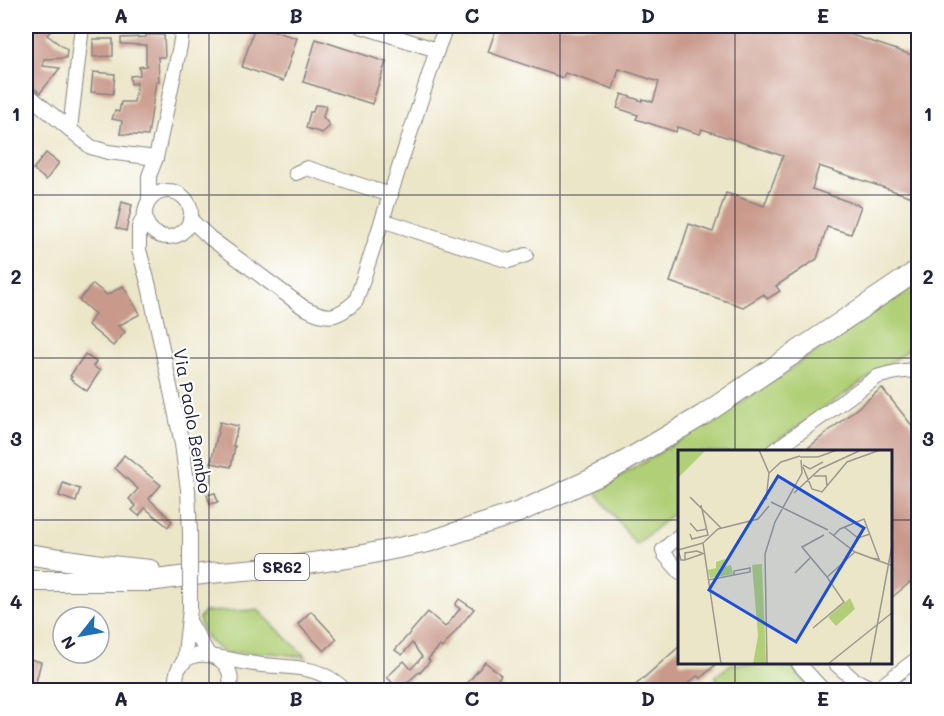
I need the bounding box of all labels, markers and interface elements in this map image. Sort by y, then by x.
text: A [114,2,128,28]
text: B [289,2,303,28]
text: C [465,2,480,28]
text: D [641,2,655,28]
text: E [817,2,829,28]
text: 1 [12,100,20,126]
text: 1 [924,100,932,126]
text: 2 [10,263,22,289]
text: 2 [922,263,934,289]
street label: Via Paolo Bembo [168,347,218,495]
text: 3 [10,425,22,451]
text: 3 [922,425,934,451]
inset map [678,450,893,665]
road number: SR62 [255,554,309,580]
text: 4 [10,588,23,614]
text: 4 [922,588,935,614]
north arrow [51,605,111,665]
text: N [56,632,80,654]
text: A [114,685,128,711]
text: B [289,685,303,711]
text: C [465,685,480,711]
text: D [641,685,655,711]
text: E [817,685,829,711]

